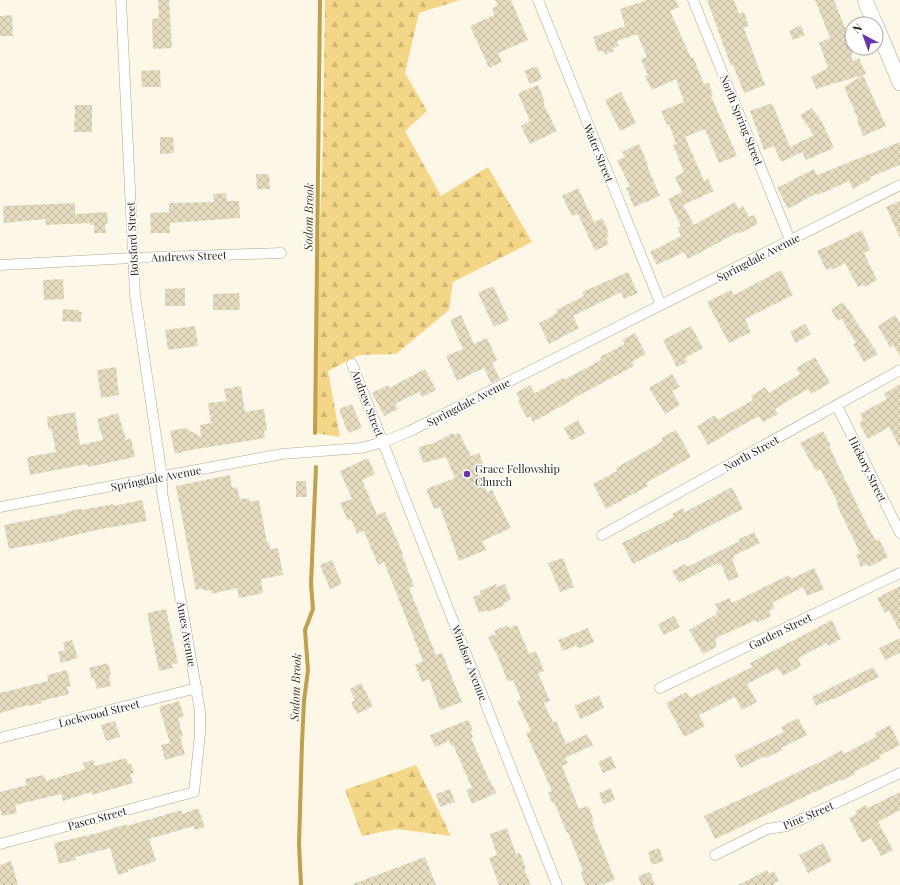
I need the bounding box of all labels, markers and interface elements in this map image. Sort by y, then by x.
north arrow [844,16,884,56]
text: N [849,20,865,36]
street label: North Spring Street [717,72,767,168]
street label: Water Street [580,121,617,184]
water label: Sodom Brook [299,183,317,252]
street label: Botsford Street [123,201,141,277]
street label: Springdale Avenue [714,229,803,285]
street label: Andrews Street [150,247,227,265]
street label: Andrew Street [348,366,388,439]
street label: Springdale Avenue [424,374,513,430]
street label: North Street [721,432,781,474]
street label: Hickory Street [846,434,890,504]
place label: Grace Fellowship Church [475,461,560,489]
street label: Springdale Avenue [110,462,203,494]
marker: Grace Fellowship Church [462,469,472,479]
street label: Ames Avenue [174,599,200,668]
street label: Garden Street [746,609,814,653]
street label: Windsor Avenue [448,622,492,703]
water label: Sodom Brook [286,653,304,722]
street label: Lockwood Street [57,696,141,730]
street label: Pine Street [780,797,836,832]
street label: Pasco Street [66,803,128,833]

